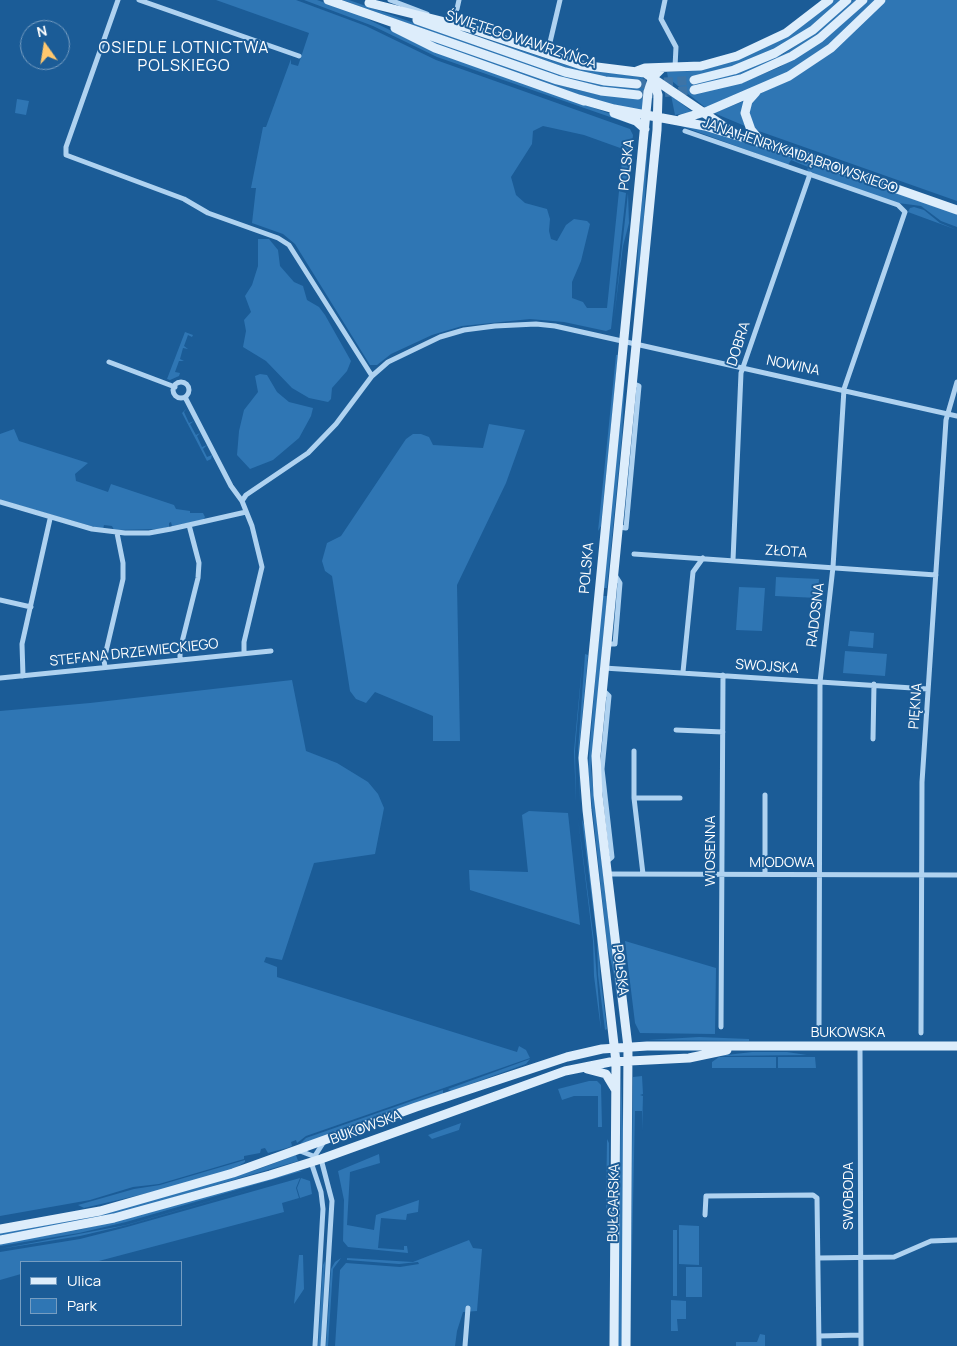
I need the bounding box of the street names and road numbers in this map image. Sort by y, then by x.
street label: ŚWIĘTEGO WAWRZYŃCA [443,8,599,72]
street label: JANA HENRYKA DĄBROWSKIEGO [700,115,900,197]
street label: POLSKA [616,138,638,192]
street label: DOBRA [724,320,754,368]
street label: NOWINA [765,352,821,380]
street label: POLSKA [576,542,598,594]
street label: ZŁOTA [764,542,808,562]
street label: RADOSNA [804,582,828,648]
street label: STEFANA DRZEWIECKIEGO [49,636,219,670]
street label: SWOJSKA [735,656,799,678]
street label: PIĘKNA [906,682,926,730]
street label: WIOSENNA [703,815,719,887]
street label: MIODOWA [749,855,815,871]
street label: POLSKA [609,943,631,997]
street label: BUKOWSKA [811,1025,885,1041]
street label: BUKOWSKA [328,1107,404,1149]
street label: SWOBODA [841,1162,857,1230]
street label: BUŁGARSKA [605,1164,623,1242]

